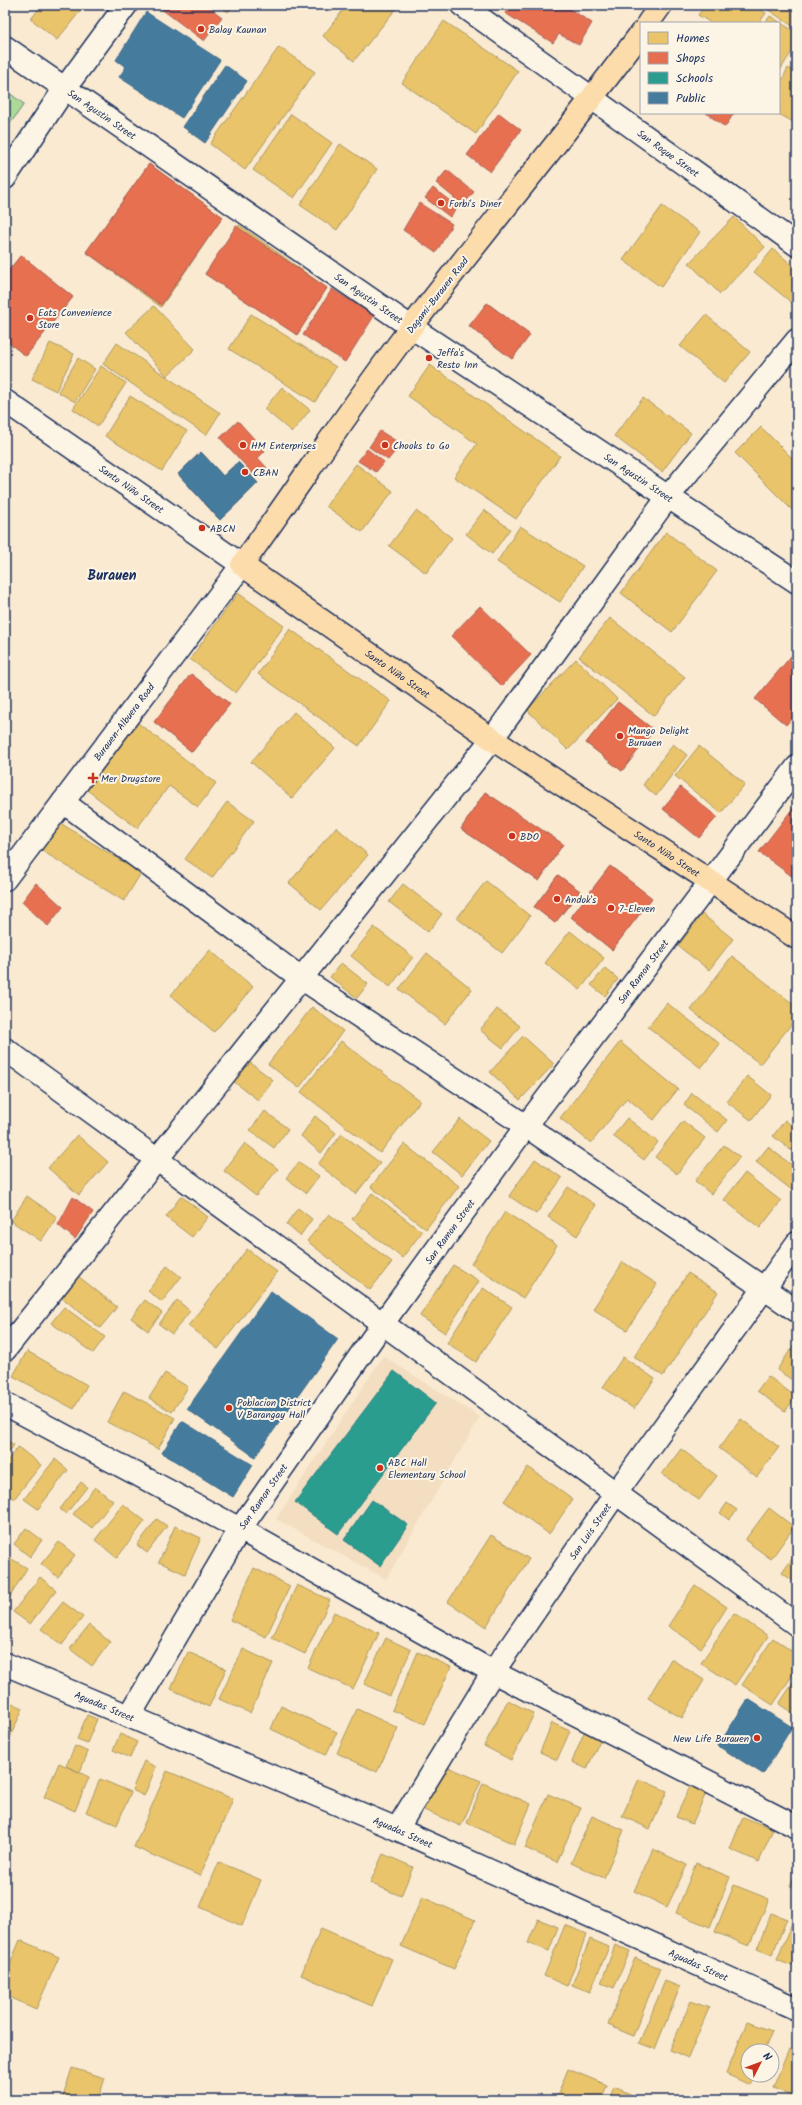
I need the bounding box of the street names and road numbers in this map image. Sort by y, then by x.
street label: San Agustin Street [64,85,139,144]
street label: San Roque Street [633,126,702,182]
street label: Dagami-Burauen Road [403,253,473,337]
street label: San Agustin Street [331,269,406,328]
street label: San Agustin Street [600,449,676,507]
street label: Santo Niño Street [95,461,167,518]
street label: Santo Niño Street [361,646,433,703]
street label: Burauen-Albuera Road [90,679,160,765]
street label: Santo Niño Street [630,827,703,882]
street label: San Ramon Street [614,936,673,1008]
street label: San Ramon Street [421,1196,479,1268]
street label: San Ramon Street [235,1460,292,1533]
street label: San Luis Street [565,1500,616,1563]
street label: Aguadas Street [72,1687,137,1727]
street label: Aguadas Street [370,1813,435,1853]
street label: Aguadas Street [666,1945,731,1986]

